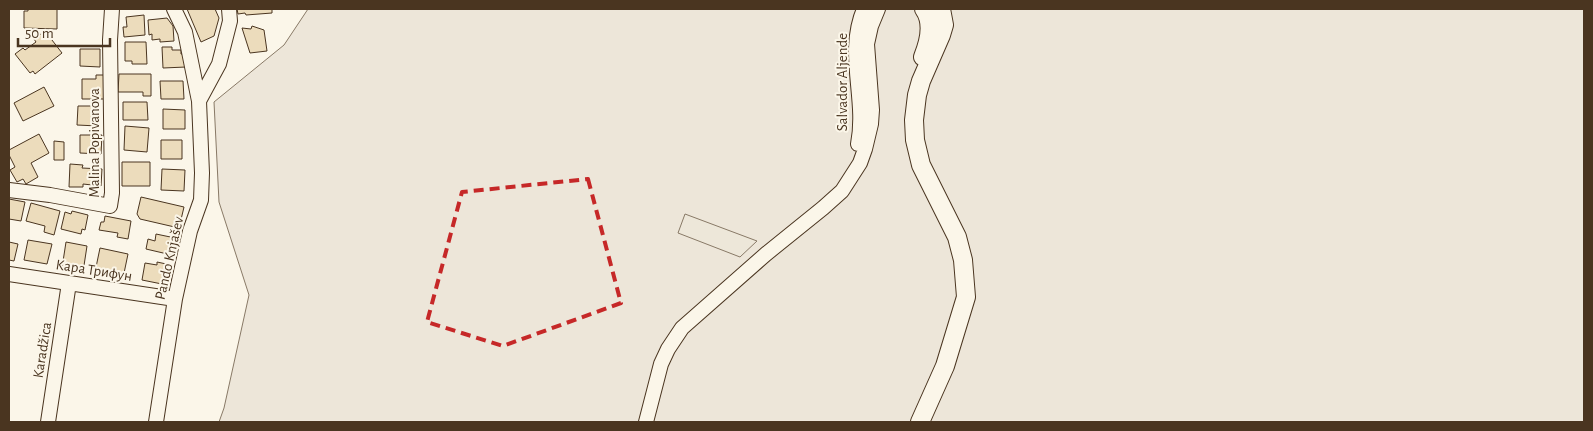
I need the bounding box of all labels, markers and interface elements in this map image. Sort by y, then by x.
scale bar [18,15,110,47]
text: 50 m [25,26,54,41]
street label: Salvador Aljende [835,33,850,131]
street label: Malina Popivanova [87,88,102,198]
street label: Pando Knjašev [153,214,187,301]
street label: Кара Трифун [55,257,133,284]
street label: Karadžica [31,321,54,379]

